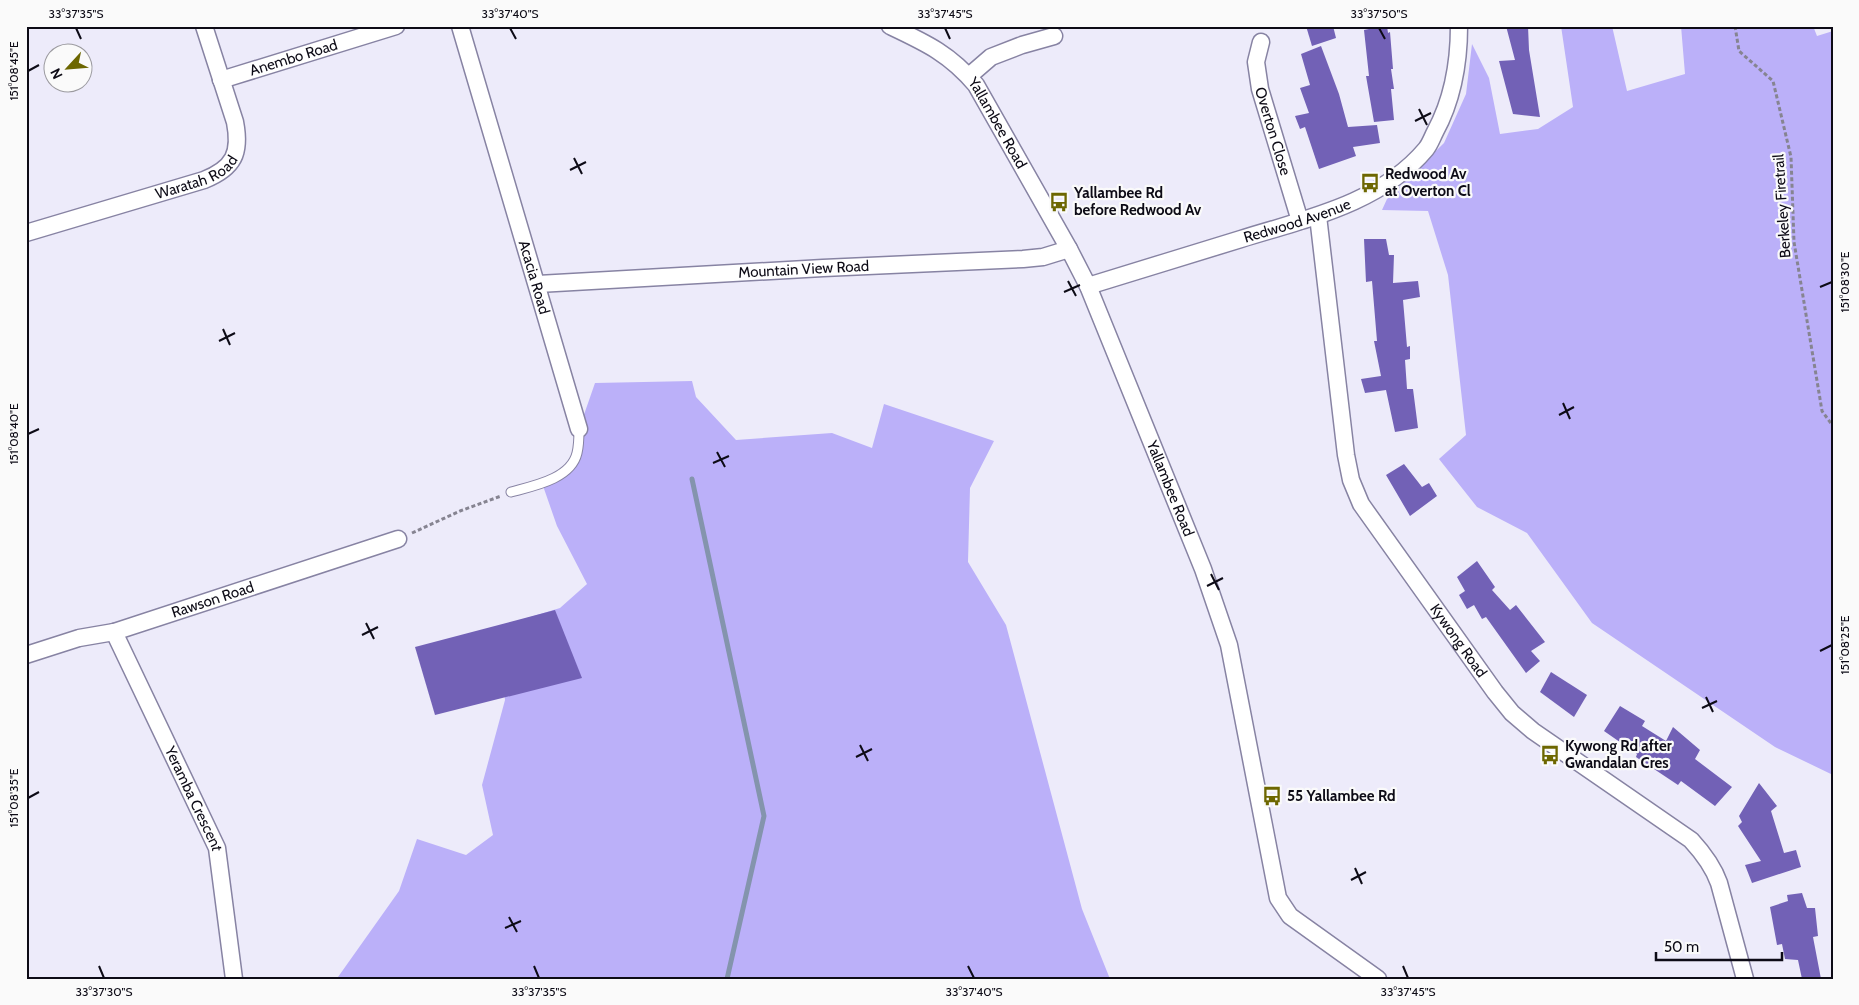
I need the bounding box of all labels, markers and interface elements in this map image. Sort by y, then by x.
text: 33°37'35"S [49,6,103,21]
text: 33°37'40"S [481,6,539,21]
text: 33°37'45"S [917,6,973,21]
text: 33°37'50"S [1351,6,1407,21]
street label: Anembo Road [247,36,340,80]
text: 151°08'45"E [6,41,21,101]
north arrow [42,42,92,92]
text: N [46,65,67,82]
street label: Yallambee Road [964,73,1030,172]
street label: Overton Close [1251,85,1295,178]
street label: Waratah Road [153,152,242,203]
street label: Berkeley Firetrail [1769,153,1795,259]
place label: Redwood Av at Overton Cl [1385,165,1471,200]
bus stop icon: Redwood Av at Overton Cl [1359,172,1381,194]
place label: Yallambee Rd before Redwood Av [1073,184,1202,219]
bus stop icon: Yallambee Rd before Redwood Av [1048,191,1070,213]
street label: Redwood Avenue [1241,195,1354,247]
street label: Acacia Road [515,238,554,316]
text: 151°08'30"E [1837,251,1852,312]
street label: Mountain View Road [738,257,869,282]
text: 151°08'40"E [6,403,21,465]
street label: Yallambee Road [1142,437,1198,539]
street label: Rawson Road [169,578,256,622]
street label: Kywong Road [1426,600,1491,681]
text: 151°08'25"E [1837,615,1852,674]
place label: Kywong Rd after Gwandalan Cres [1565,737,1672,772]
street label: Yeramba Crescent [161,743,226,852]
bus stop icon: Kywong Rd after Gwandalan Cres [1539,744,1561,766]
text: 151°08'35"E [6,768,21,828]
bus stop icon: 55 Yallambee Rd [1261,785,1283,807]
place label: 55 Yallambee Rd [1287,787,1396,805]
scale bar [1656,930,1783,962]
text: 50 m [1664,938,1699,956]
text: 33°37'30"S [76,984,132,999]
text: 33°37'35"S [512,984,566,999]
text: 33°37'40"S [945,984,1003,999]
text: 33°37'45"S [1380,984,1436,999]

